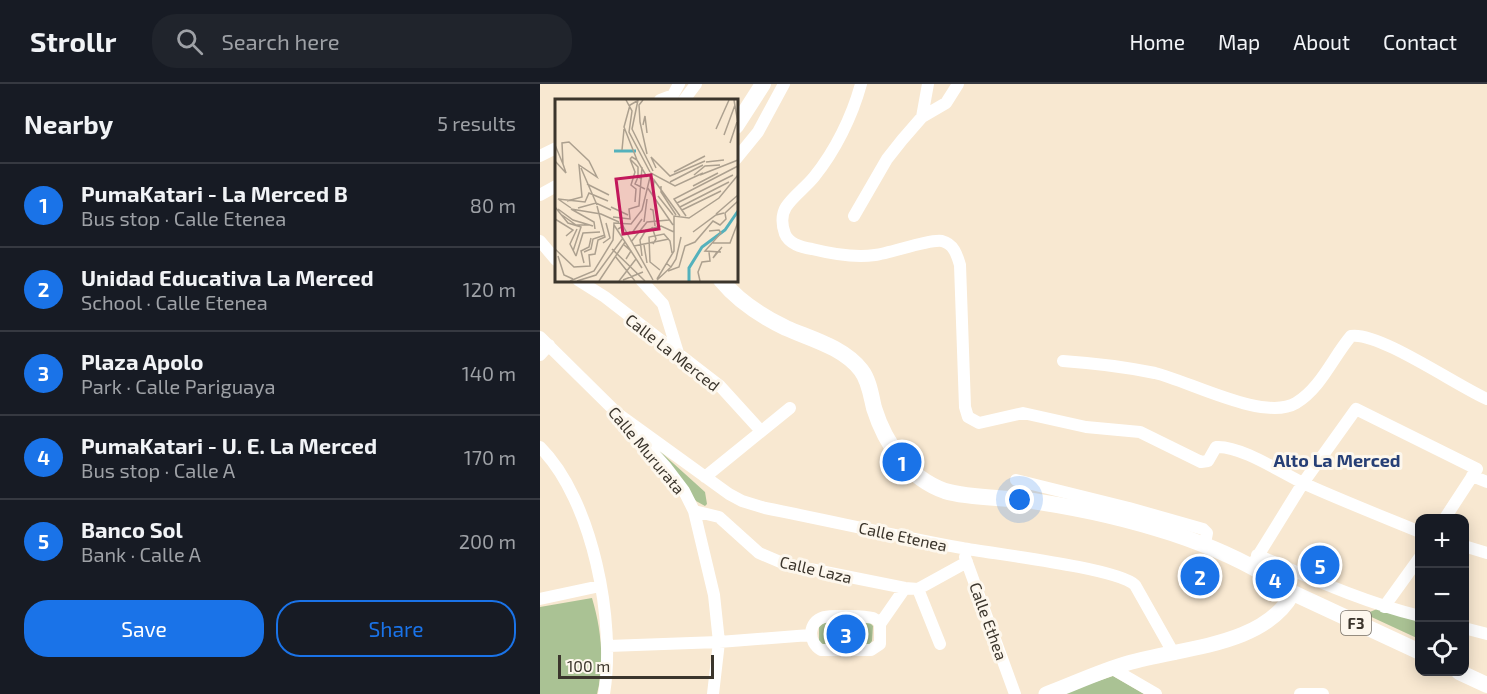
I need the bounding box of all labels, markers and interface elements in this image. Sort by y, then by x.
search box [152,14,572,68]
text: Strollr [30,24,116,58]
icon: search [173,25,206,58]
text: Search here [221,28,340,54]
text: Home [1129,29,1185,54]
text: Map [1218,29,1260,54]
text: About [1293,29,1350,54]
text: Contact [1383,29,1457,54]
inset map [555,99,738,282]
text: Nearby [24,108,113,139]
text: 5 results [437,111,516,135]
text: PumaKatari - La Merced B [81,180,348,206]
text: 1 [39,193,48,217]
text: 80 m [470,193,516,217]
text: Bus stop · Calle Etenea [81,206,286,230]
text: Unidad Educativa La Merced [81,264,374,290]
text: 2 [38,277,49,301]
text: 120 m [463,277,516,301]
text: School · Calle Etenea [81,290,268,314]
street label: Calle La Merced [622,309,724,395]
text: Plaza Apolo [81,348,203,374]
text: 3 [38,361,49,385]
text: 140 m [462,361,516,385]
text: Park · Calle Pariguaya [81,374,275,398]
street label: Calle Mururata [605,402,689,498]
text: PumaKatari - U. E. La Merced [81,432,377,458]
pin: 1 [882,440,922,484]
text: 4 [37,445,50,469]
text: 170 m [464,445,516,469]
district label: Alto La Merced [1273,449,1401,471]
text: Bus stop · Calle A [81,458,235,482]
your location [1005,485,1034,514]
map controls [1415,514,1469,676]
button: + [1415,514,1469,568]
text: Banco Sol [81,516,183,542]
street label: Calle Etenea [857,517,949,555]
text: 5 [38,529,49,553]
text: 200 m [459,529,516,553]
text: Bank · Calle A [81,542,201,566]
pin: 5 [1300,542,1340,588]
street label: Calle Laza [778,551,854,587]
pin: 2 [1180,554,1220,598]
pin: 4 [1256,556,1294,602]
button: − [1415,568,1469,622]
street label: Calle Ethea [966,580,1012,662]
button: Save [24,600,264,657]
button: Share [276,600,516,657]
road number: F3 [1341,611,1371,635]
pin: 3 [826,612,866,656]
button: locate [1415,622,1469,676]
scale bar [558,652,714,680]
text: 100 m [567,656,610,675]

